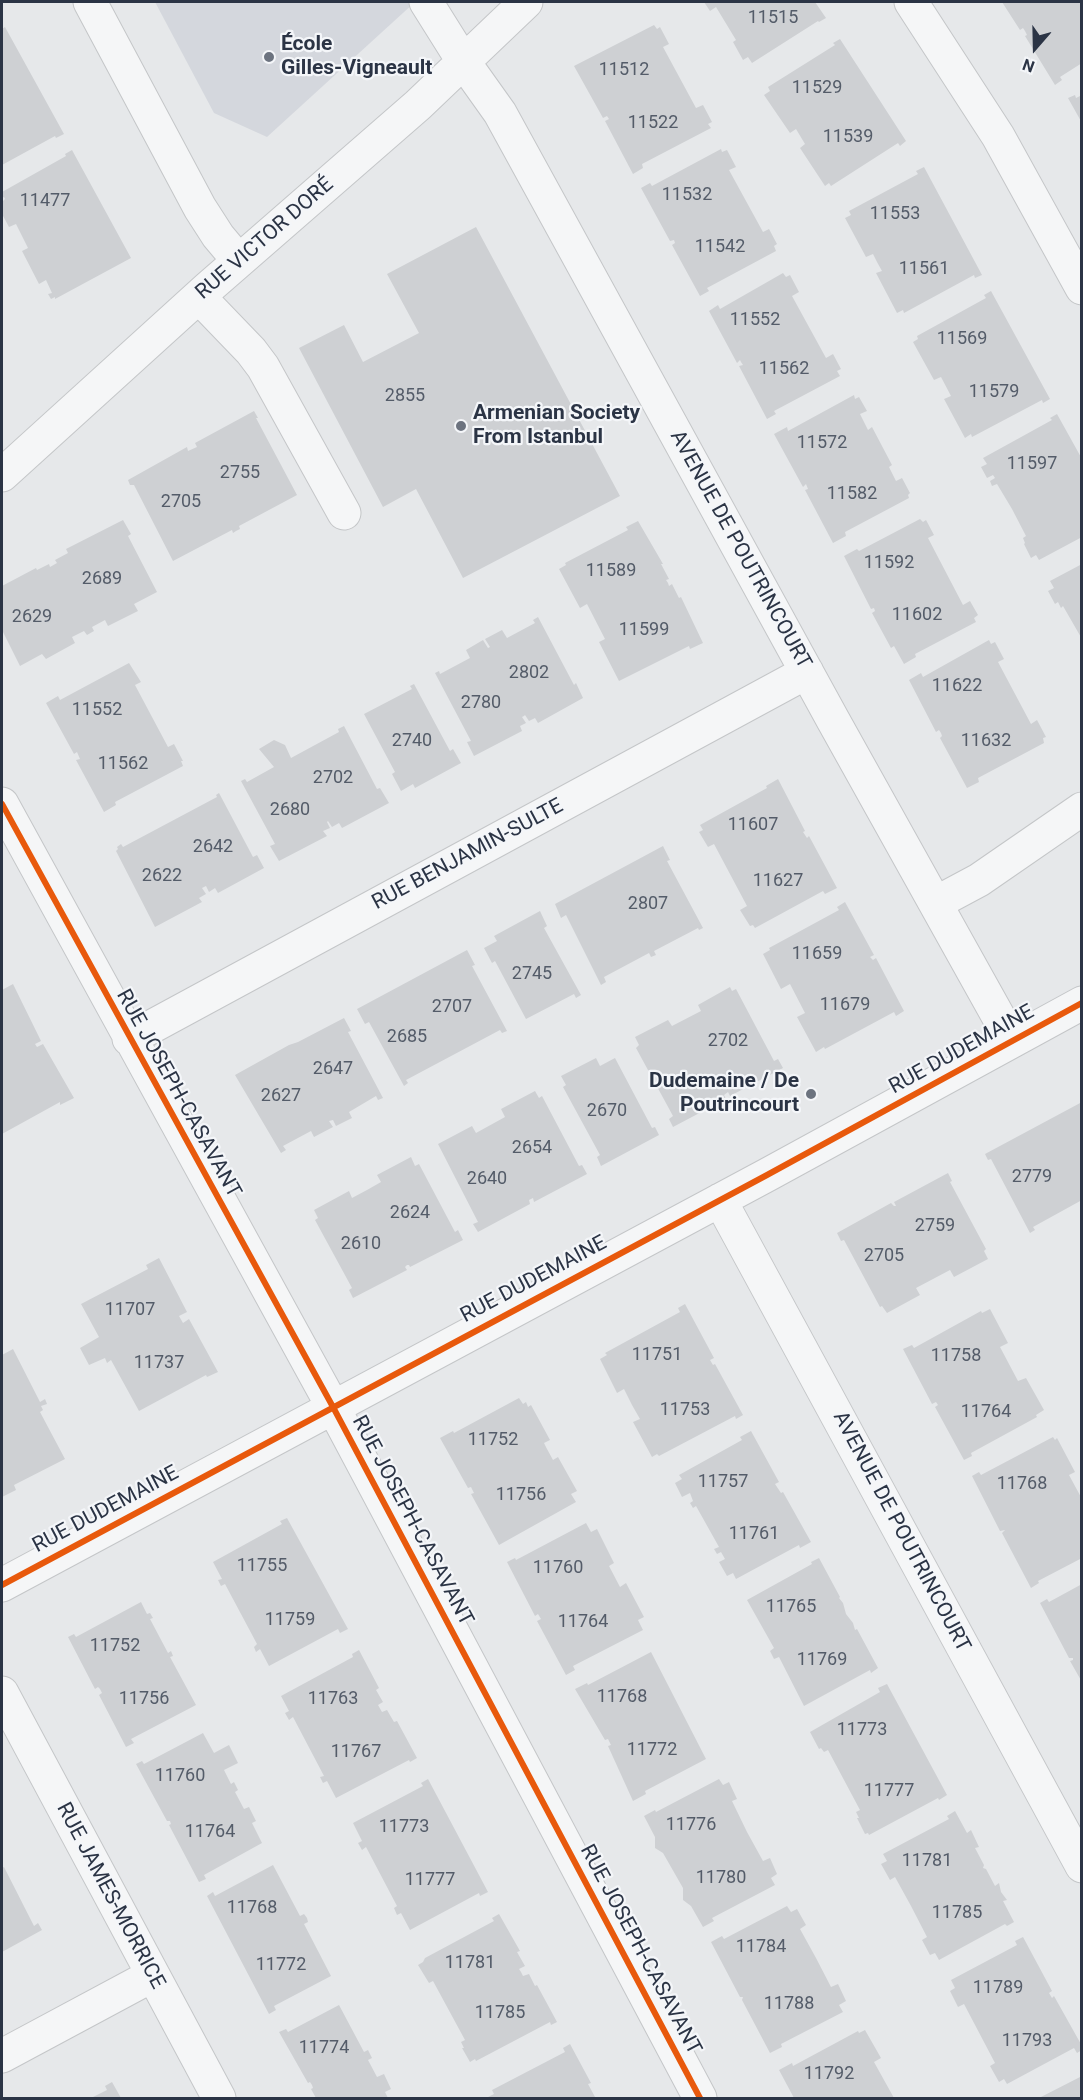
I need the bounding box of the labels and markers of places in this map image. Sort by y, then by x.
place label: École Gilles-Vigneault [281,32,432,82]
marker: École Gilles-Vigneault [262,50,276,64]
place label: Armenian Society From Istanbul [473,401,640,451]
marker: Armenian Society From Istanbul [454,419,468,433]
place label: Dudemaine / De Poutrincourt [649,1069,799,1119]
marker: Dudemaine / De Poutrincourt [804,1087,818,1101]

